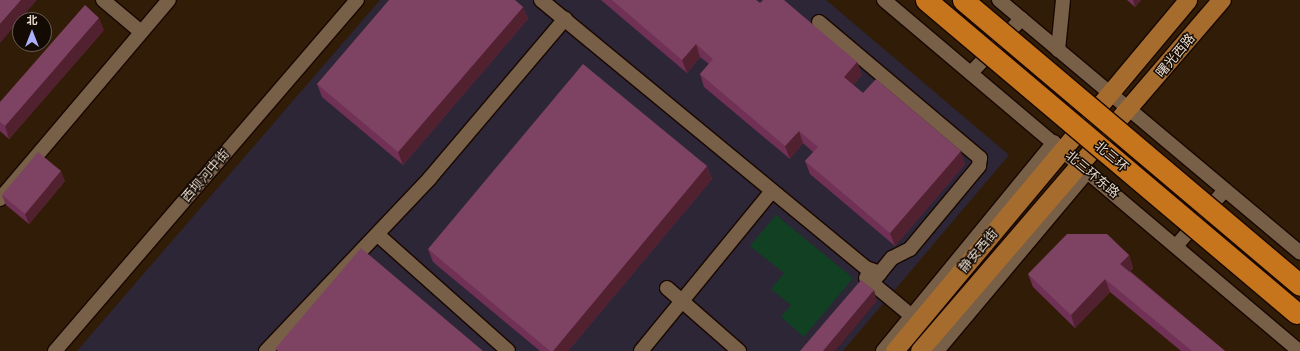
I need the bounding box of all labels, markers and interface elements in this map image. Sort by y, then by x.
north arrow [12,12,52,52]
text: 北 [27,14,38,27]
street label: 曙光西路 [1153,31,1199,81]
street label: 北三环 [1091,138,1131,176]
street label: 西坝河中街 [179,146,233,206]
street label: 北三环东路 [1062,148,1122,202]
street label: 静安西街 [956,226,1002,276]

